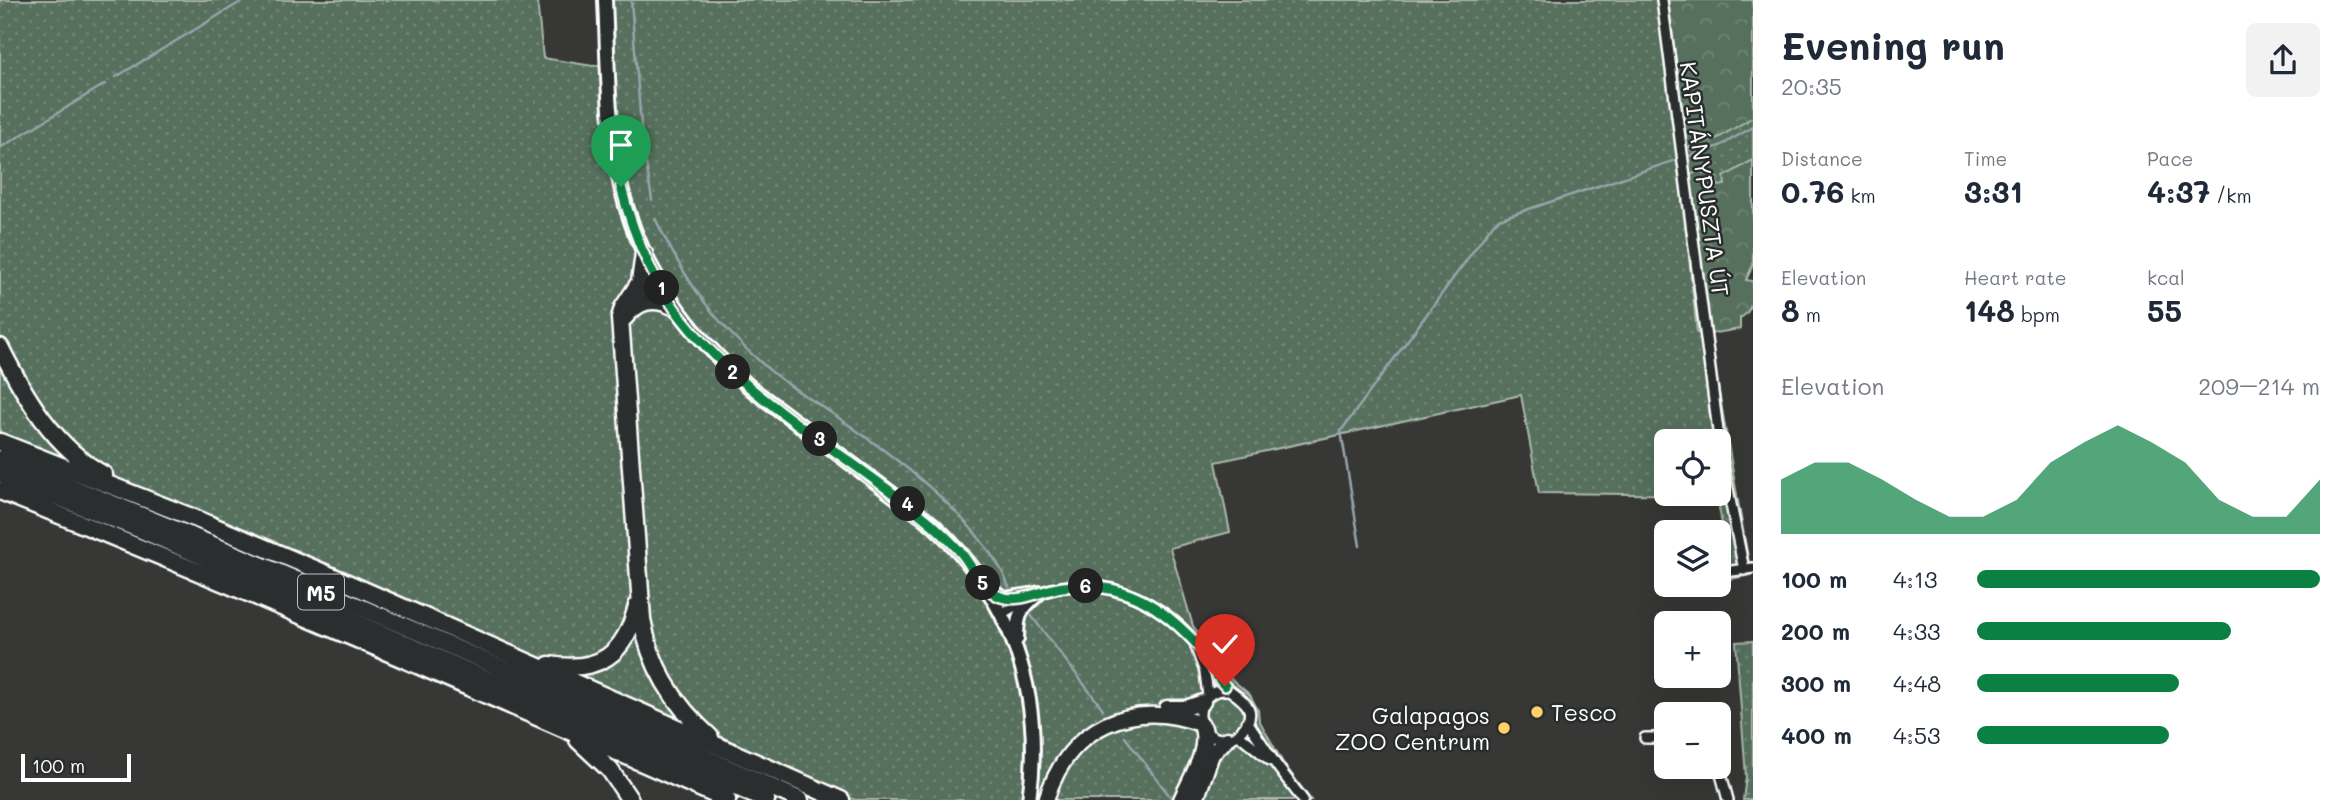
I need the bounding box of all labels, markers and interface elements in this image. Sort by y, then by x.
text: Evening run [1781,20,2005,70]
button: share [2246,23,2320,97]
street label: KAPITÁNYPUSZTA ÚT [1674,60,1736,298]
text: 20:35 [1781,71,1842,101]
pin [591,115,651,187]
icon: arrive [602,126,640,164]
text: Distance [1781,146,1863,171]
text: Time [1964,146,2007,171]
text: Pace [2147,146,2193,171]
text: 0.76 [1781,171,1844,211]
text: 3:31 [1964,171,2023,211]
text: 4:37 [2147,171,2210,211]
text: km [1844,183,1876,208]
text: /km [2210,183,2252,208]
text: Elevation [1781,265,1866,290]
text: Heart rate [1964,265,2067,290]
text: kcal [2147,265,2185,290]
pin: 1 [644,270,680,306]
text: 1 [657,275,666,300]
text: 8 [1781,290,1800,330]
text: 148 [1964,290,2015,330]
text: 55 [2147,290,2182,330]
text: m [1800,302,1821,327]
text: bpm [2015,302,2060,327]
pin: 2 [716,354,750,390]
text: 2 [727,359,738,384]
text: Elevation [1781,371,1884,401]
text: 209–214 m [2198,371,2320,401]
pin: 3 [802,422,838,457]
text: 3 [814,426,825,451]
map controls [1654,429,1731,779]
button: locate [1654,429,1731,506]
pin: 4 [890,486,926,522]
text: 4 [901,491,914,516]
button: layers [1654,520,1731,597]
text: 100 m [1781,564,1847,594]
text: 4:13 [1893,564,1937,594]
pin: 5 [965,566,1000,600]
pin: 6 [1068,568,1104,604]
text: 5 [977,570,988,595]
text: 6 [1080,573,1091,598]
road number: M5 [298,574,344,610]
button: + [1654,611,1731,688]
pin [1195,614,1255,686]
text: 200 m [1781,616,1850,646]
text: 4:33 [1893,616,1941,646]
icon: check [1206,625,1244,663]
text: 300 m [1781,668,1851,698]
text: 4:48 [1893,668,1941,698]
place label: Tesco [1551,697,1616,727]
place label: Galapagos ZOO Centrum [1335,700,1490,756]
button: − [1654,702,1731,779]
marker: Tesco [1529,704,1545,720]
marker: Galapagos ZOO Centrum [1496,720,1512,736]
text: 400 m [1781,720,1852,750]
text: 4:53 [1893,720,1941,750]
scale bar [21,751,131,783]
text: 100 m [32,753,85,778]

